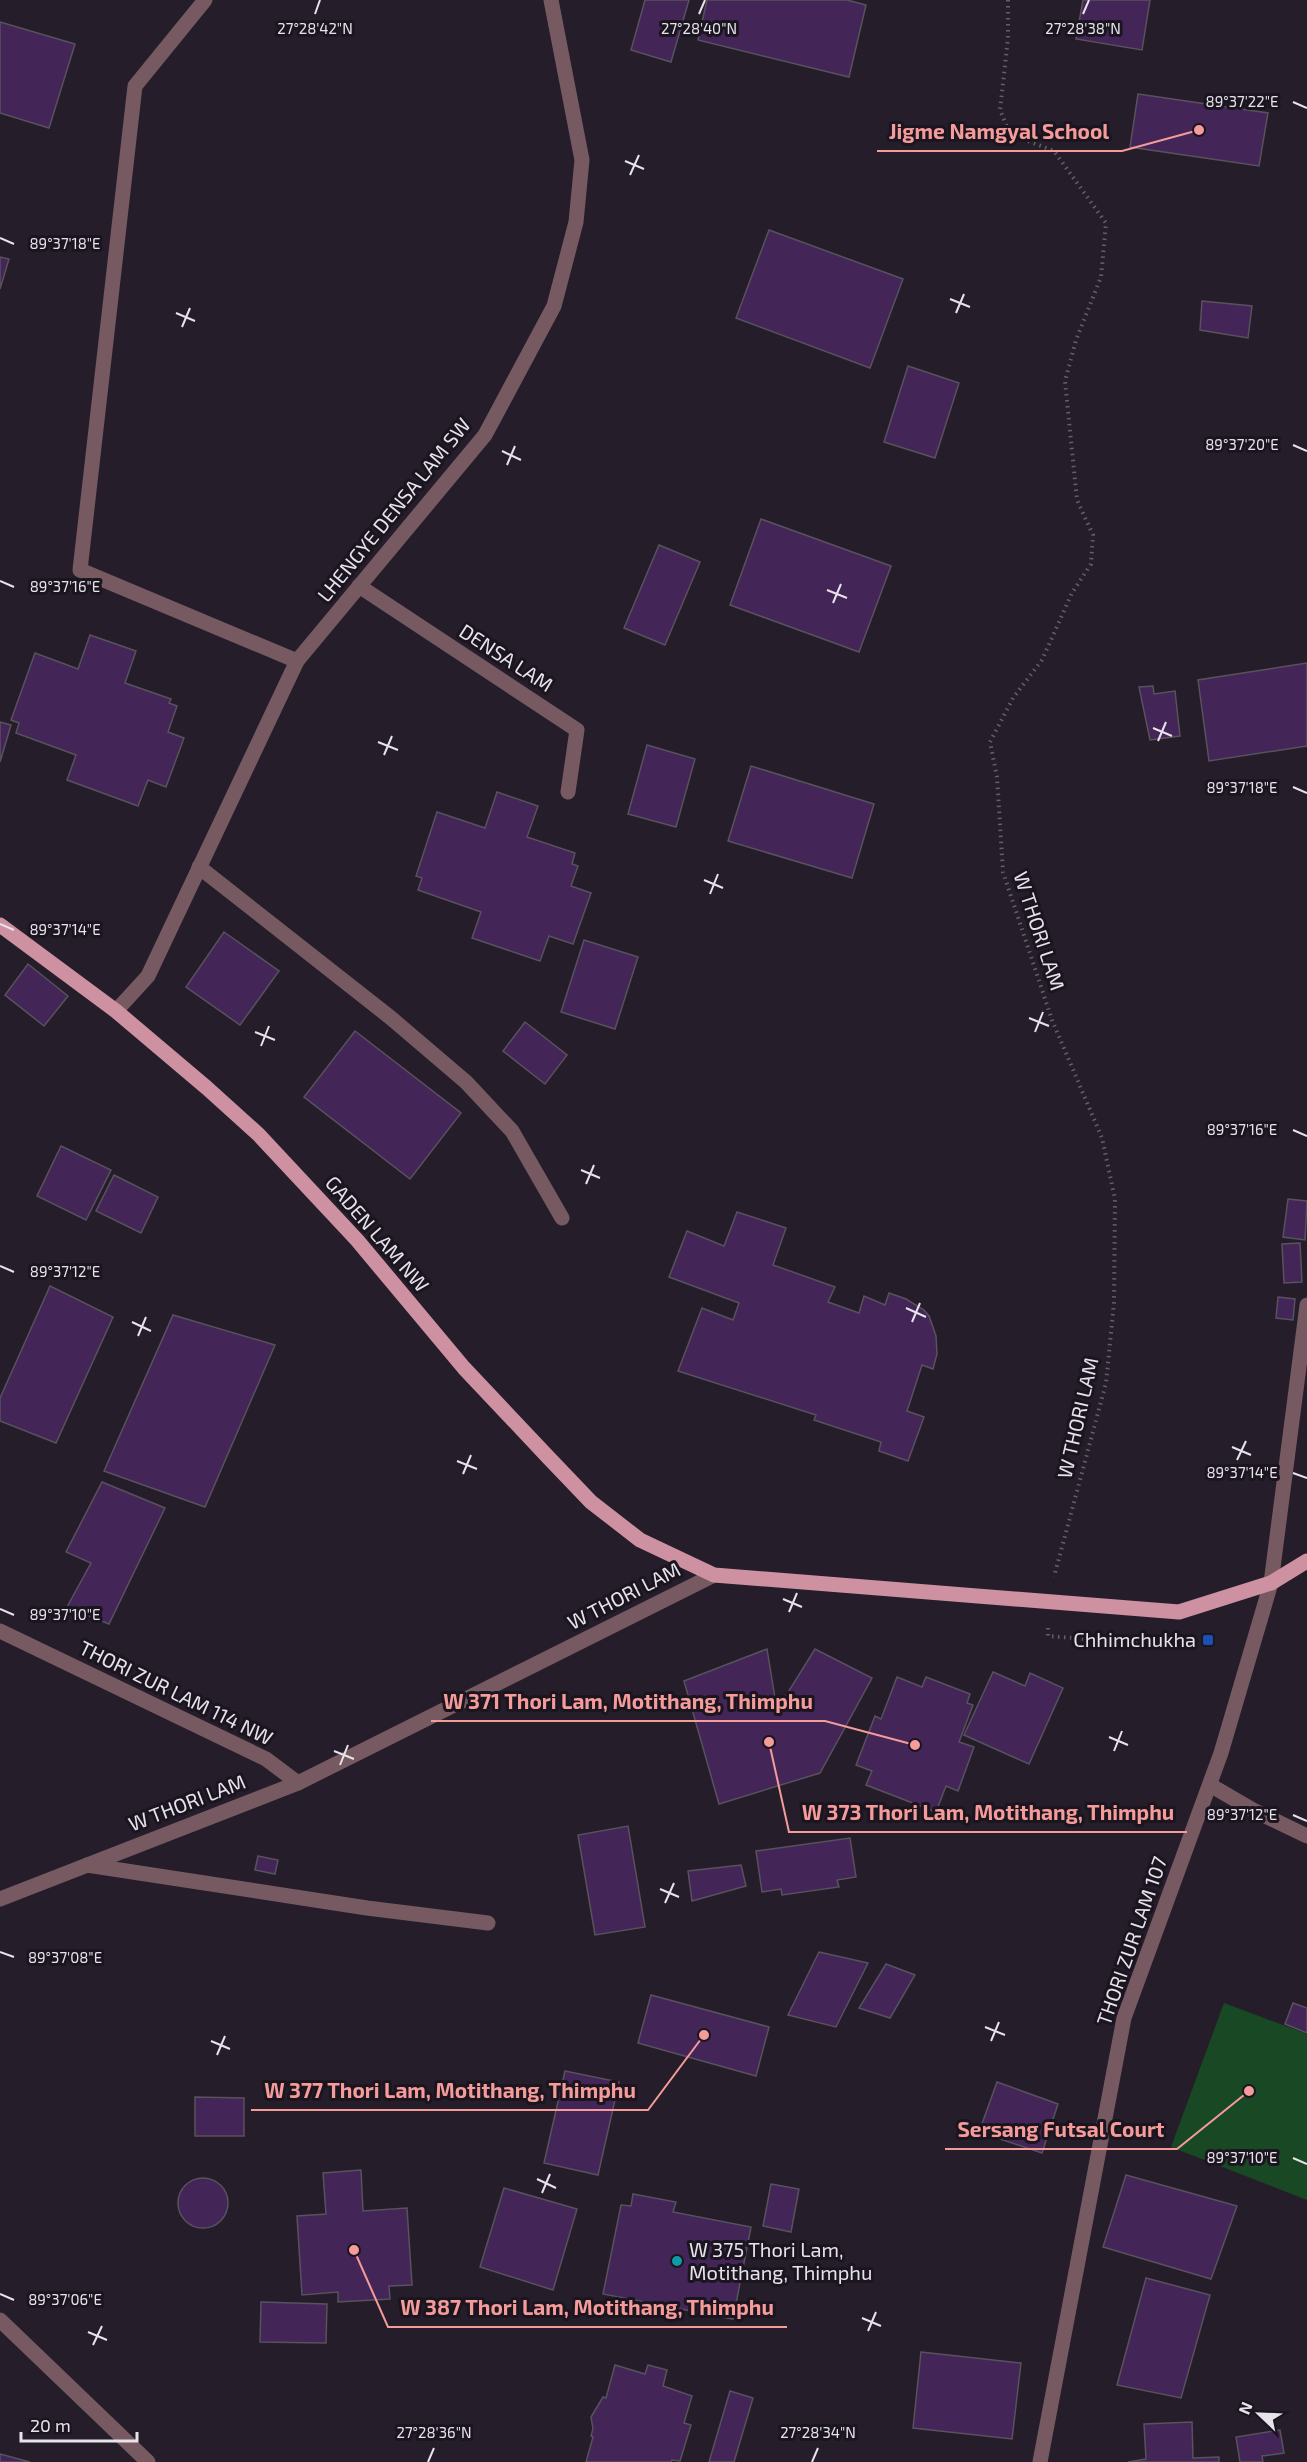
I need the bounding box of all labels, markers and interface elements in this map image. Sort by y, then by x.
text: 27°28'42"N [277,19,353,37]
text: 27°28'40"N [661,19,737,37]
text: 27°28'38"N [1045,19,1121,37]
text: 89°37'22"E [1206,92,1278,110]
callout: Jigme Namgyal School [877,112,1122,151]
text: Jigme Namgyal School [889,118,1109,144]
text: 89°37'18"E [29,234,101,252]
street label: LHENGYE DENSA LAM SW [312,413,475,606]
text: 89°37'20"E [1205,435,1279,453]
text: 89°37'16"E [30,577,100,595]
street label: DENSA LAM [455,618,558,696]
text: 89°37'18"E [1206,778,1278,796]
street label: W THORI LAM [1009,868,1070,993]
text: 89°37'14"E [29,920,101,938]
text: 89°37'16"E [1207,1120,1277,1138]
street label: GADEN LAM NW [321,1170,435,1296]
text: 89°37'12"E [30,1262,100,1280]
street label: W THORI LAM [1051,1355,1103,1481]
text: 89°37'14"E [1206,1463,1278,1481]
street label: W THORI LAM [563,1556,684,1634]
text: 89°37'10"E [30,1605,101,1623]
place label: Chhimchukha [1073,1627,1196,1651]
marker: Chhimchukha [1201,1633,1215,1647]
street label: THORI ZUR LAM 114 NW [76,1635,277,1749]
callout: W 371 Thori Lam, Motithang, Thimphu [431,1682,825,1721]
text: W 371 Thori Lam, Motithang, Thimphu [443,1688,813,1713]
street label: W THORI LAM [125,1769,249,1835]
callout: W 373 Thori Lam, Motithang, Thimphu [789,1793,1187,1832]
text: W 373 Thori Lam, Motithang, Thimphu [802,1799,1174,1824]
text: 89°37'12"E [1207,1805,1277,1823]
street label: THORI ZUR LAM 107 [1091,1853,1171,2028]
text: 89°37'08"E [28,1948,102,1966]
callout: W 377 Thori Lam, Motithang, Thimphu [251,2071,648,2110]
text: W 377 Thori Lam, Motithang, Thimphu [264,2077,636,2102]
callout: Sersang Futsal Court [945,2110,1177,2149]
text: Sersang Futsal Court [958,2116,1165,2141]
text: 89°37'10"E [1207,2148,1278,2166]
place label: W 375 Thori Lam, Motithang, Thimphu [689,2237,872,2284]
marker: W 375 Thori Lam, Motithang, Thimphu [670,2254,684,2268]
callout: W 387 Thori Lam, Motithang, Thimphu [388,2288,787,2327]
text: 89°37'06"E [28,2290,102,2308]
text: W 387 Thori Lam, Motithang, Thimphu [400,2294,774,2319]
north arrow [1229,2384,1289,2444]
text: N [1234,2399,1256,2417]
scale bar [21,2405,136,2443]
text: 20 m [30,2414,71,2436]
text: 27°28'36"N [396,2423,472,2441]
text: 27°28'34"N [780,2423,856,2441]

